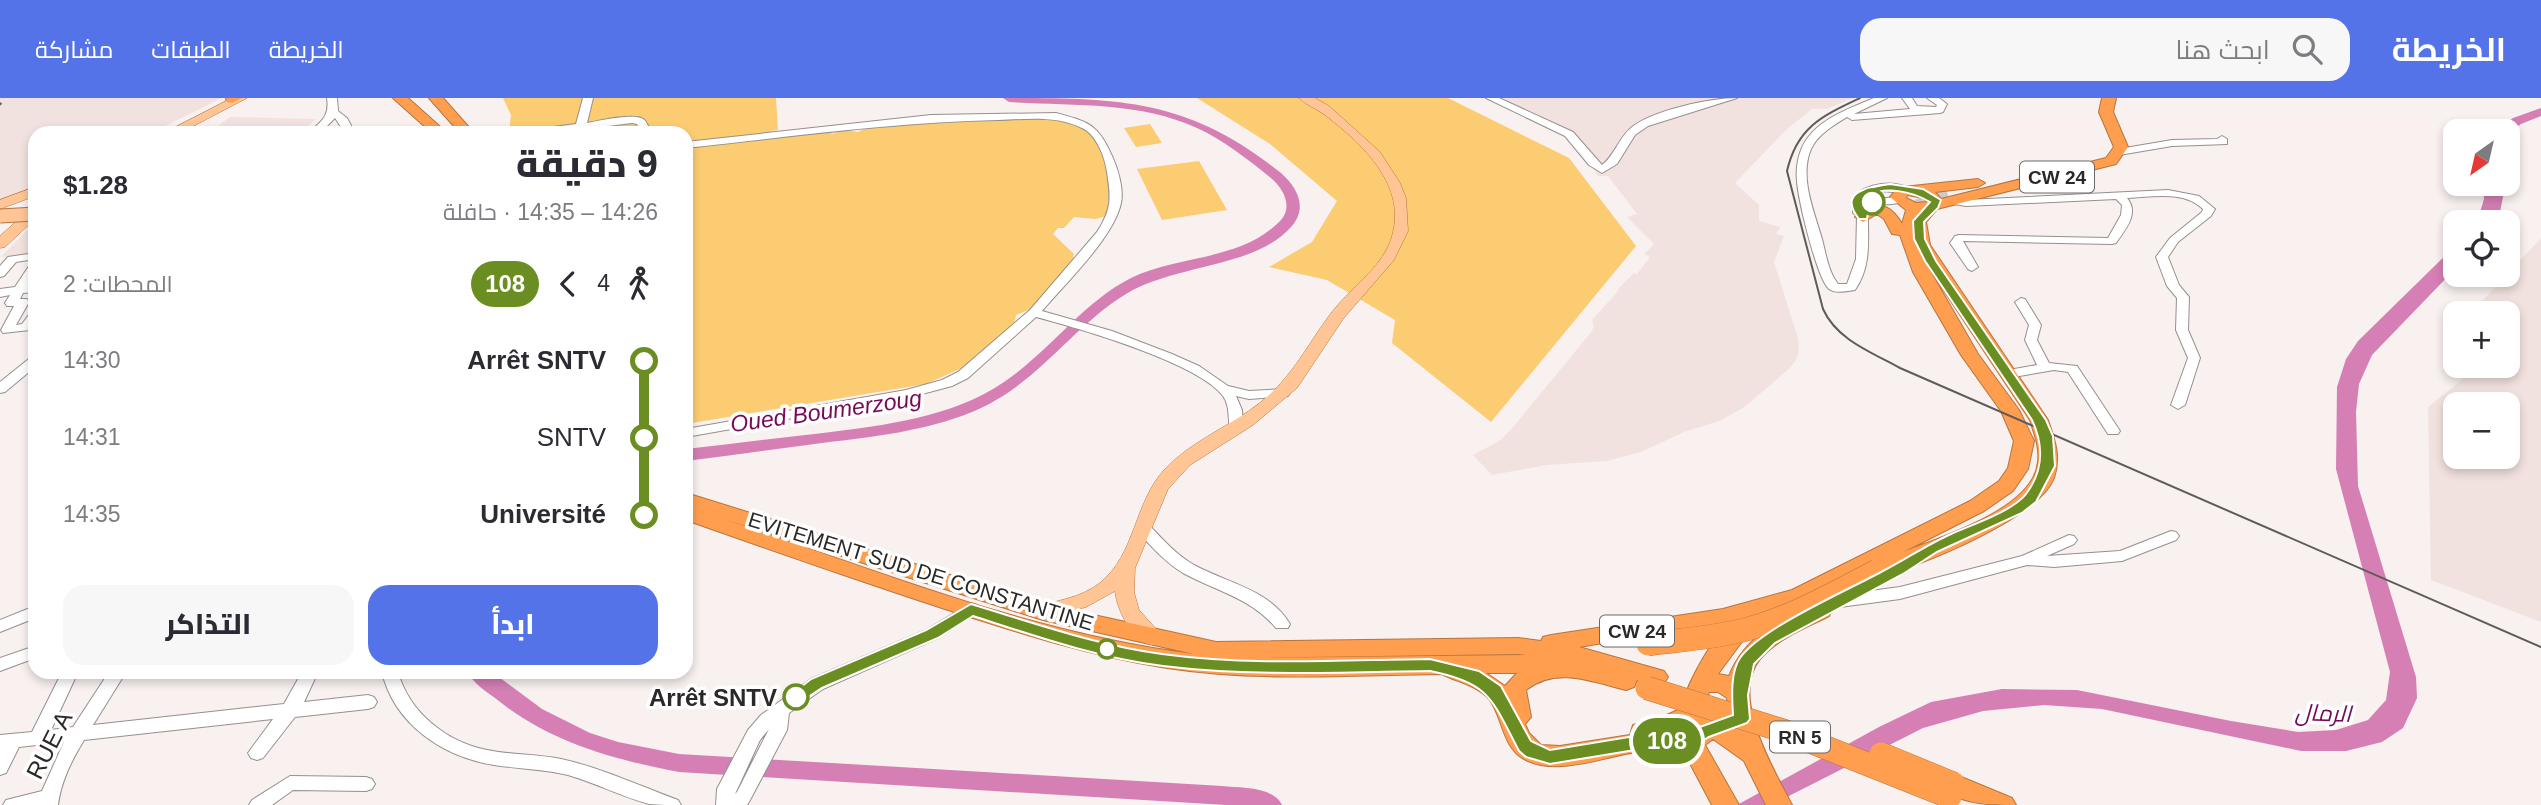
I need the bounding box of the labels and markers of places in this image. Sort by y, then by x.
unlabelled marker [1859,189,1885,215]
unlabelled marker [1097,639,1117,659]
place label: Arrêt SNTV [649,684,777,711]
marker: Arrêt SNTV [783,684,809,710]

